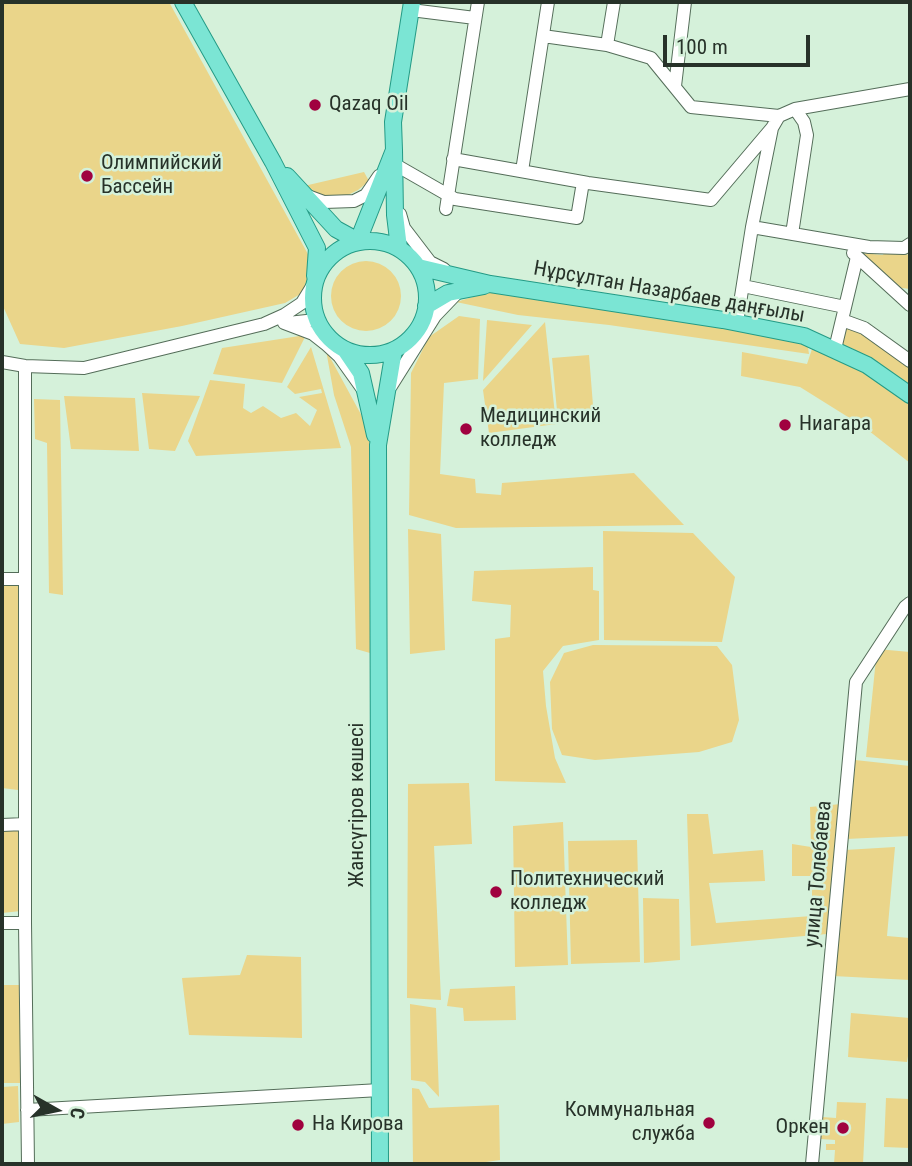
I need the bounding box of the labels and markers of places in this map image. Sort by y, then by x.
place label: Qazaq Oil [329,92,409,118]
marker: Qazaq Oil [307,97,323,113]
place label: Олимпийский Бассейн [101,151,222,201]
marker: Олимпийский Бассейн [79,168,95,184]
place label: Медицинский колледж [480,404,601,454]
place label: Ниагара [799,412,871,438]
marker: Ниагара [777,417,793,433]
marker: Медицинский колледж [458,421,474,437]
place label: Политехнический колледж [510,867,664,917]
marker: Политехнический колледж [488,884,504,900]
place label: Коммунальная служба [565,1098,695,1148]
place label: На Кирова [312,1112,404,1138]
marker: Коммунальная служба [701,1115,717,1131]
place label: Оркен [776,1115,829,1141]
marker: На Кирова [290,1117,306,1133]
marker: Оркен [835,1120,851,1136]

